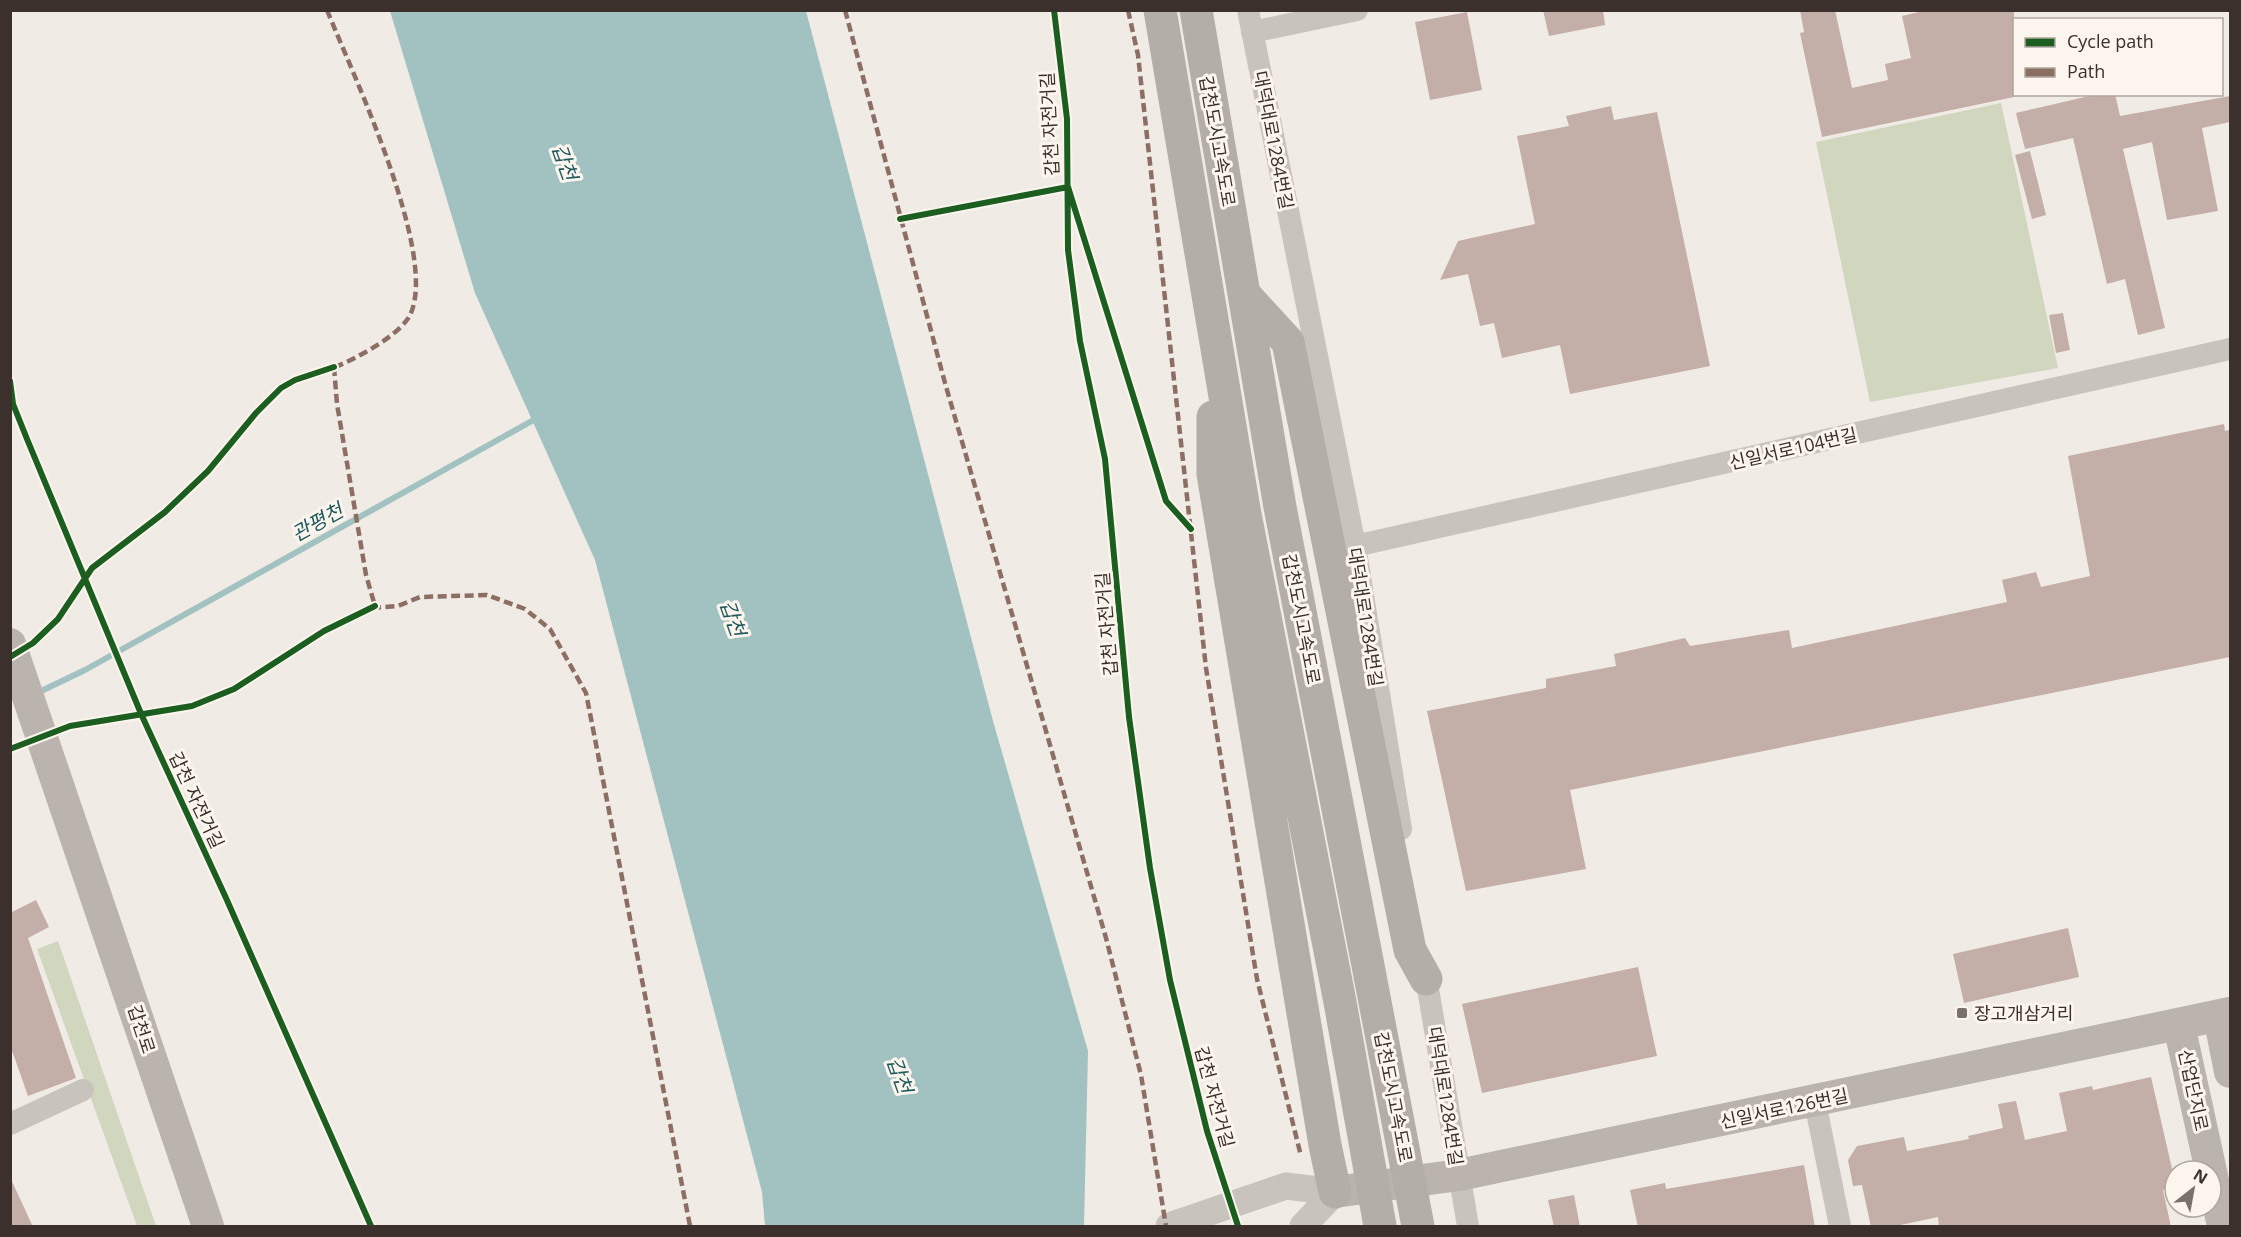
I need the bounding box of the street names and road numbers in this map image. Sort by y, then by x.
street label: 대덕대로1284번길 [1249,69,1299,211]
street label: 갑천 자전거길 [1034,71,1064,177]
street label: 갑천도시고속도로 [1195,74,1241,208]
street label: 신일서로104번길 [1727,422,1859,474]
street label: 대덕대로1284번길 [1343,546,1389,688]
street label: 갑천도시고속도로 [1278,552,1326,686]
street label: 갑천 자전거길 [1090,571,1122,677]
street label: 갑천 자전거길 [164,748,230,852]
street label: 갑천로 [123,1002,161,1056]
street label: 대덕대로1284번길 [1423,1025,1469,1167]
street label: 갑천도시고속도로 [1370,1030,1418,1164]
street label: 갑천 자전거길 [1190,1044,1240,1150]
street label: 산업단지로 [2174,1047,2214,1133]
street label: 신일서로126번길 [1718,1083,1850,1133]

